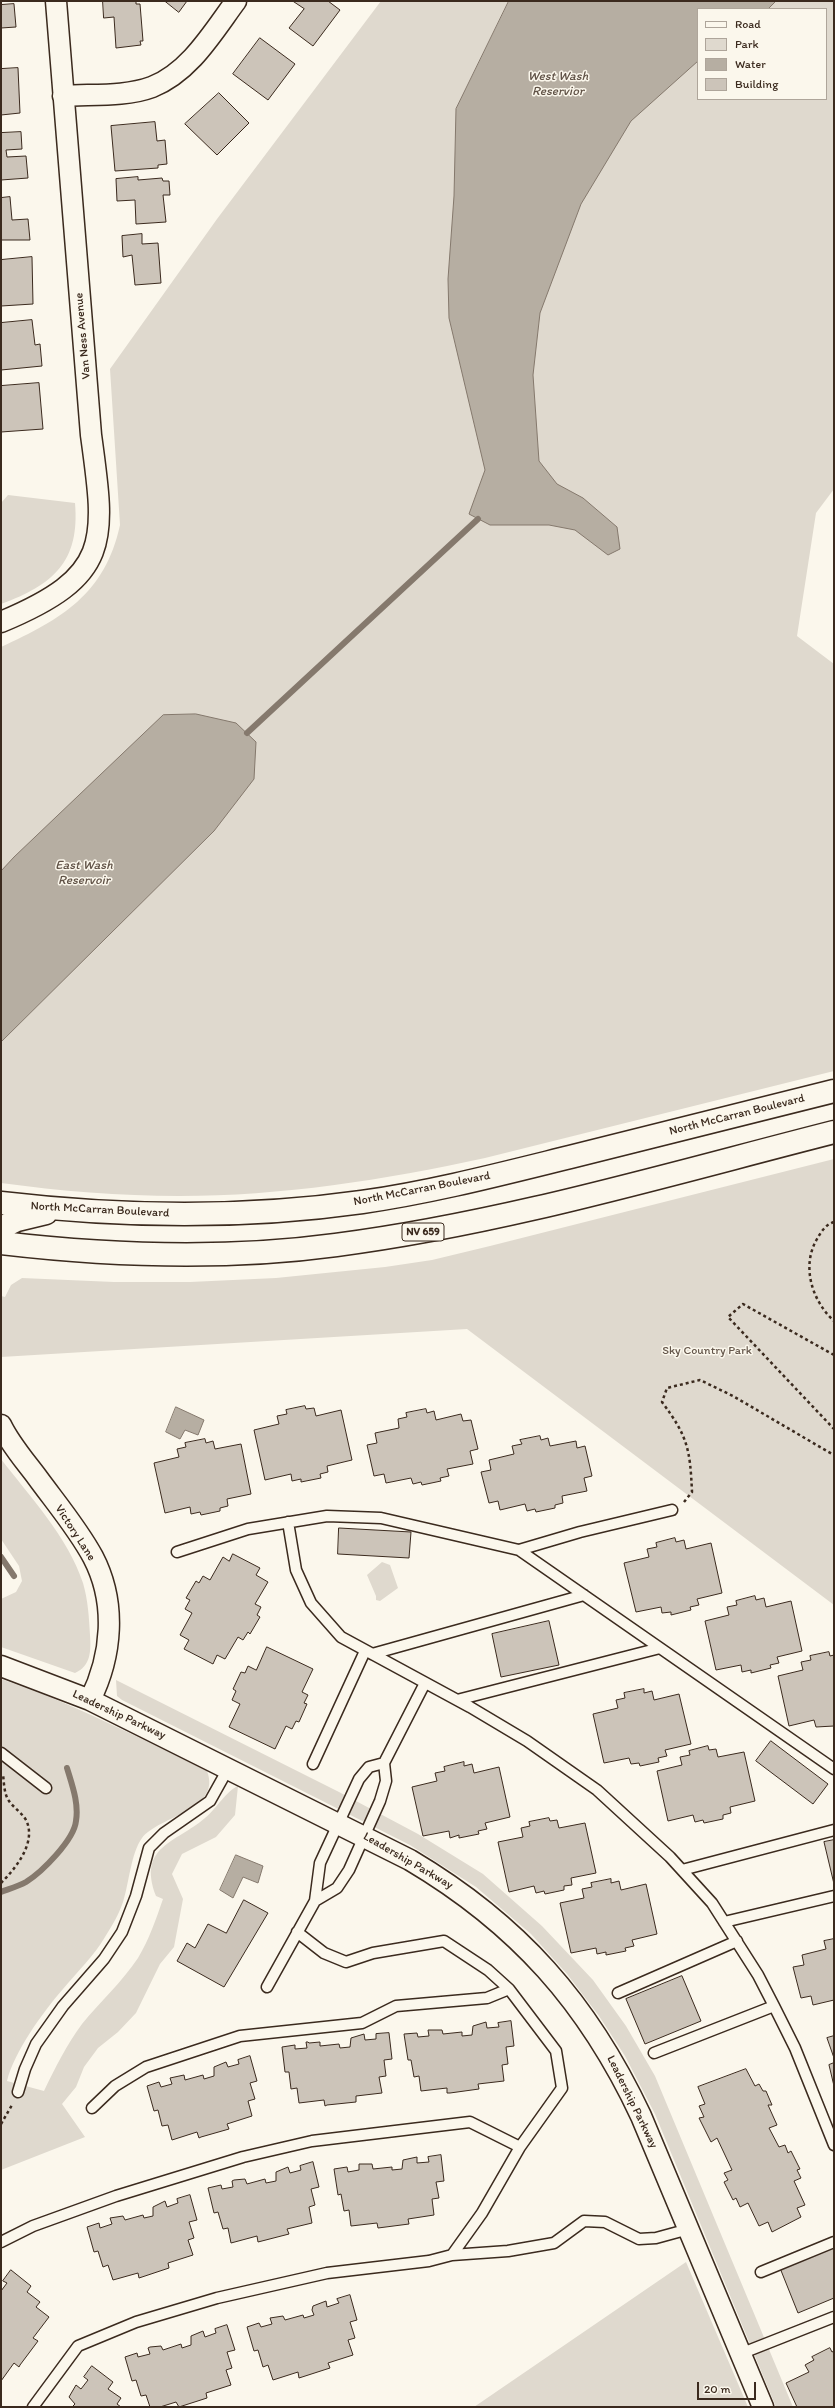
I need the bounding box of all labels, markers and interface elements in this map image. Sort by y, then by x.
legend [697,8,827,100]
text: Road [735,17,761,31]
text: Park [735,37,759,51]
text: Water [735,57,766,71]
water label: West Wash Reservior [528,69,588,100]
text: Building [735,77,778,91]
street label: Van Ness Avenue [72,292,94,380]
water label: East Wash Reservoir [55,858,113,889]
street label: North McCarran Boulevard [668,1091,806,1139]
street label: North McCarran Boulevard [352,1169,492,1209]
street label: North McCarran Boulevard [30,1199,170,1221]
road number: NV 659 [402,1223,444,1241]
park label: Sky Country Park [662,1344,752,1358]
street label: Victory Lane [51,1502,99,1564]
street label: Leadership Parkway [70,1687,168,1743]
street label: Leadership Parkway [360,1829,456,1893]
street label: Leadership Parkway [603,2053,661,2151]
scale bar [699,2374,758,2400]
text: 20 m [704,2382,731,2396]

